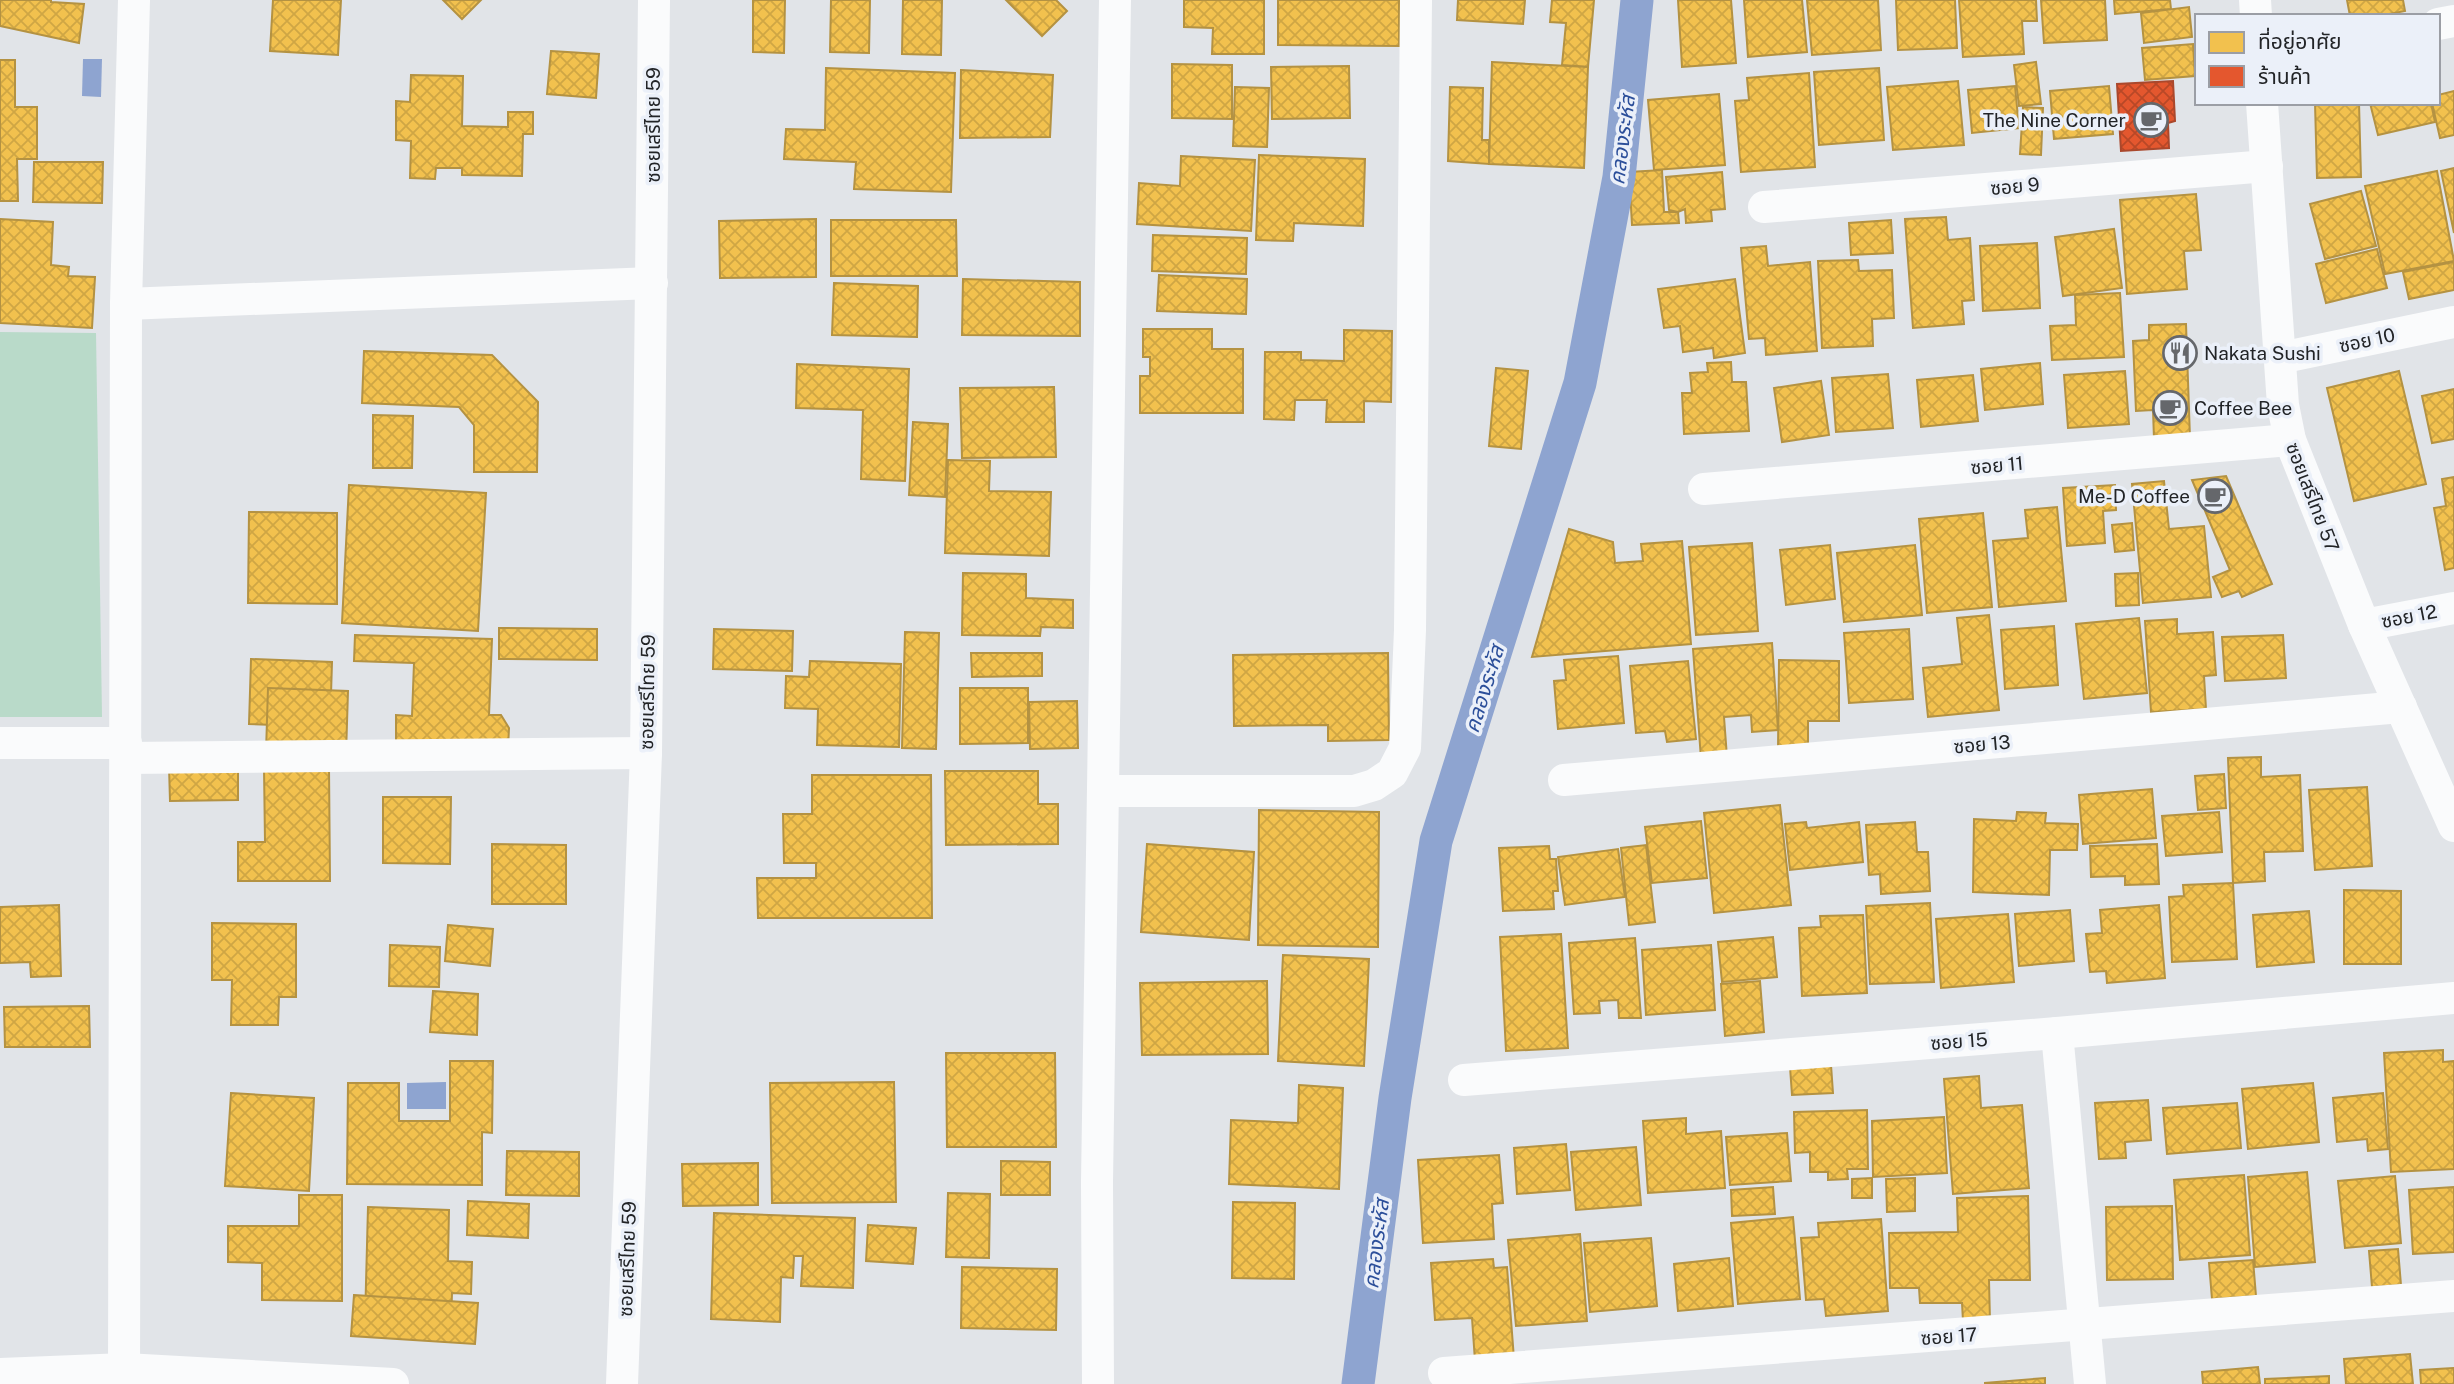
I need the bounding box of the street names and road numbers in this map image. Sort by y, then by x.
street label: ซอยเสรีไทย 59 [642,67,664,183]
street label: ซอย 9 [1990,173,2040,199]
street label: ซอย 10 [2337,323,2397,357]
street label: ซอยเสรีไทย 57 [2282,439,2344,555]
street label: ซอย 11 [1970,452,2024,478]
street label: ซอย 12 [2379,600,2439,632]
street label: ซอยเสรีไทย 59 [635,634,659,750]
street label: ซอย 13 [1953,731,2011,757]
street label: ซอย 15 [1930,1028,1988,1054]
street label: ซอยเสรีไทย 59 [614,1201,640,1317]
street label: ซอย 17 [1920,1323,1978,1349]

